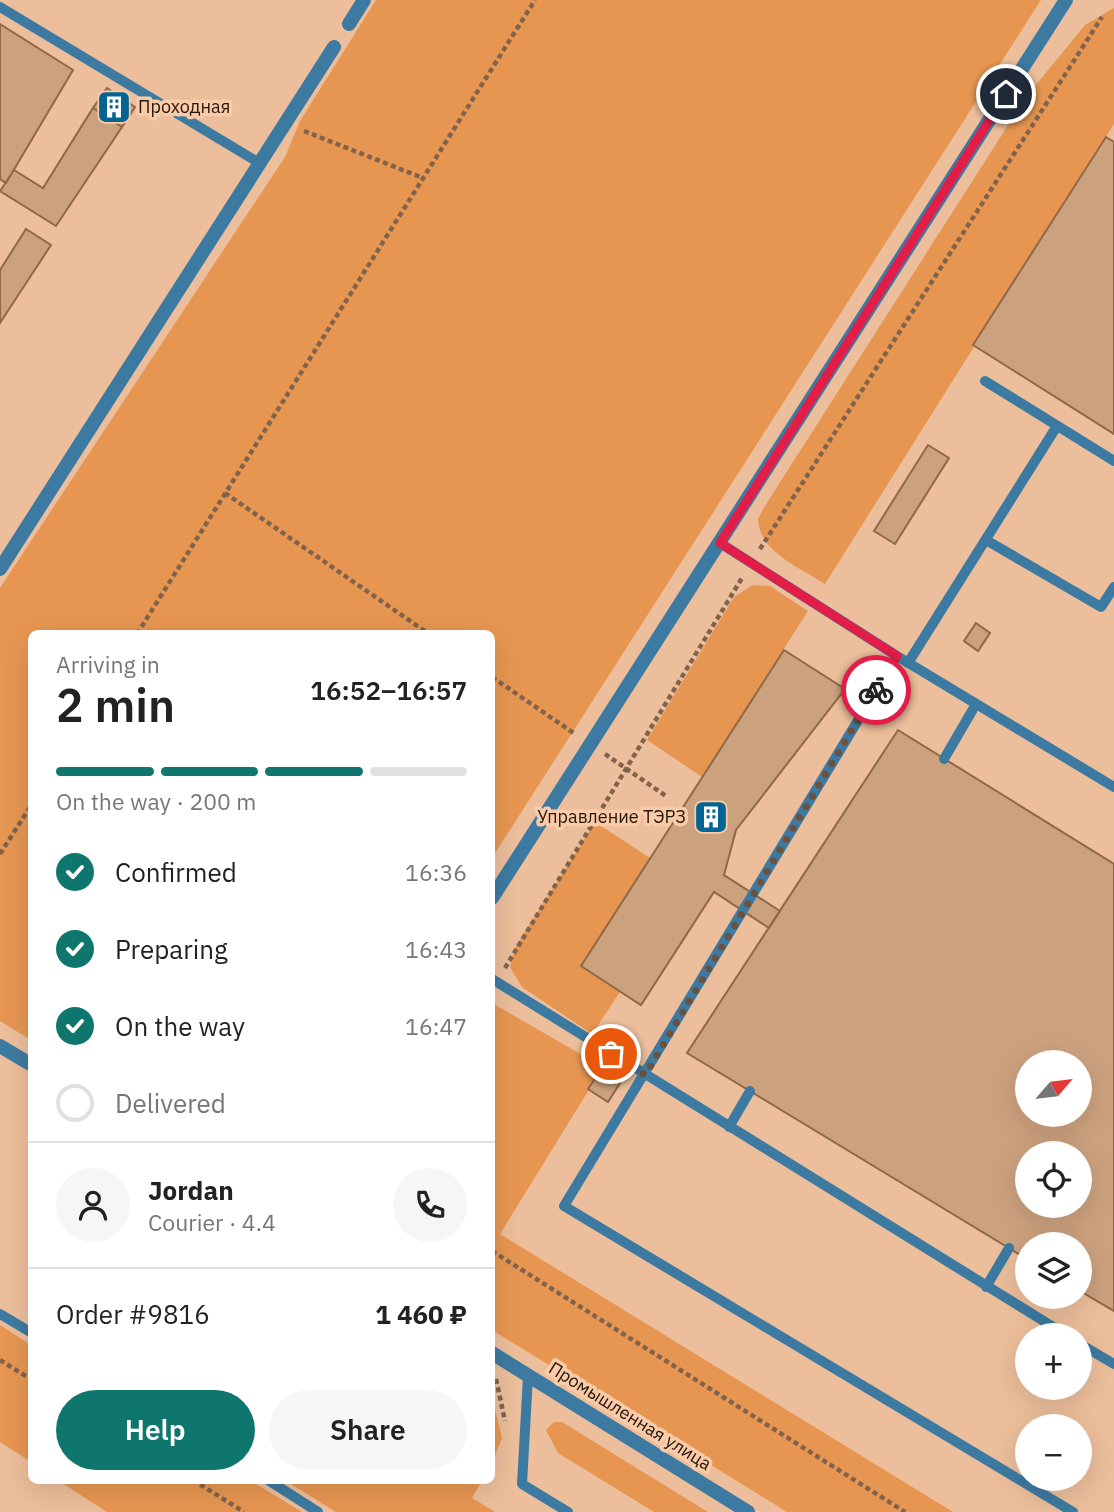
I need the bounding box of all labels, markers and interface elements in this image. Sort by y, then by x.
pin [976,64,1036,124]
icon: home [987,75,1025,113]
building icon: Проходная [95,88,133,126]
place label: Проходная [138,95,230,118]
text: Arriving in [56,649,160,679]
courier [841,655,911,725]
icon: bike [857,671,895,709]
text: 16:52–16:57 [310,673,467,707]
text: 2 min [56,675,175,735]
text: On the way · 200 m [56,786,256,816]
building icon: Управление ТЭРЗ [692,798,730,836]
place label: Управление ТЭРЗ [537,805,686,828]
icon: check [56,853,94,891]
text: Confirmed [115,855,237,889]
text: 16:36 [405,857,467,887]
icon: check [56,930,94,968]
text: Preparing [115,932,228,966]
text: 16:43 [405,934,467,964]
icon: check [56,1007,94,1045]
text: On the way [115,1009,245,1043]
text: 16:47 [405,1011,467,1041]
pin [581,1024,641,1084]
icon: bag [592,1035,630,1073]
north arrow [1015,1050,1092,1127]
map controls [1015,1050,1092,1491]
text: Delivered [115,1086,226,1120]
button: locate [1015,1141,1092,1218]
button: person [56,1168,130,1242]
button: phone [393,1168,467,1242]
text: Jordan [148,1173,234,1207]
text: Courier · 4.4 [148,1207,276,1237]
button: layers [1015,1232,1092,1309]
text: Order #9816 [56,1297,210,1331]
text: 1 460 ₽ [375,1297,467,1331]
button: + [1015,1323,1092,1400]
street label: Промышленная улица [545,1356,716,1475]
button: Help [56,1390,255,1470]
button: Share [269,1390,467,1470]
button: − [1015,1414,1092,1491]

